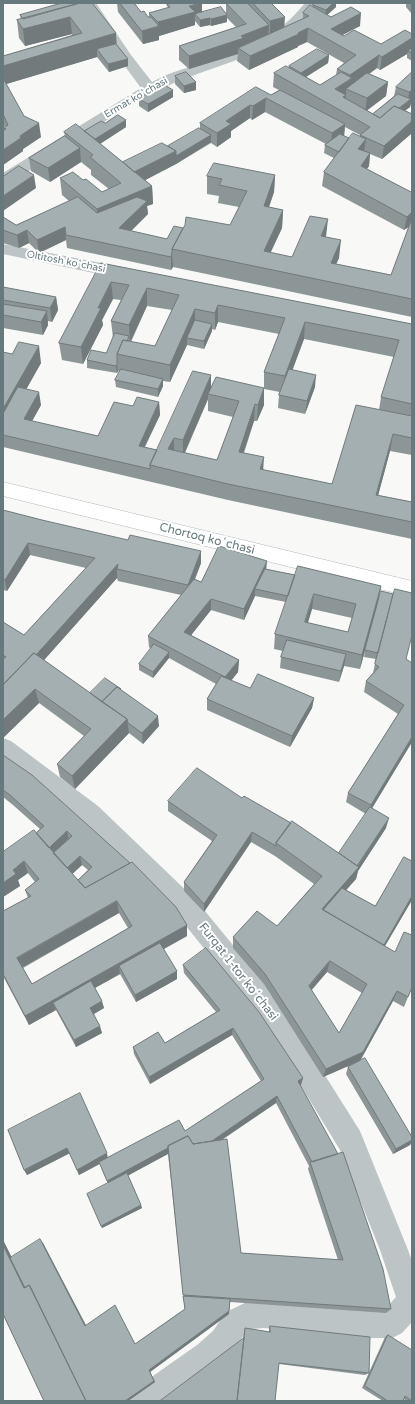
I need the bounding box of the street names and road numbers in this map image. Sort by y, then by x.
street label: Ermat koʻchasi [102,75,170,121]
street label: Oltitosh koʻchasi [26,248,106,276]
street label: Chortoq koʻchasi [158,520,256,558]
street label: Furqat 1-tor koʻchasi [195,920,281,1024]

